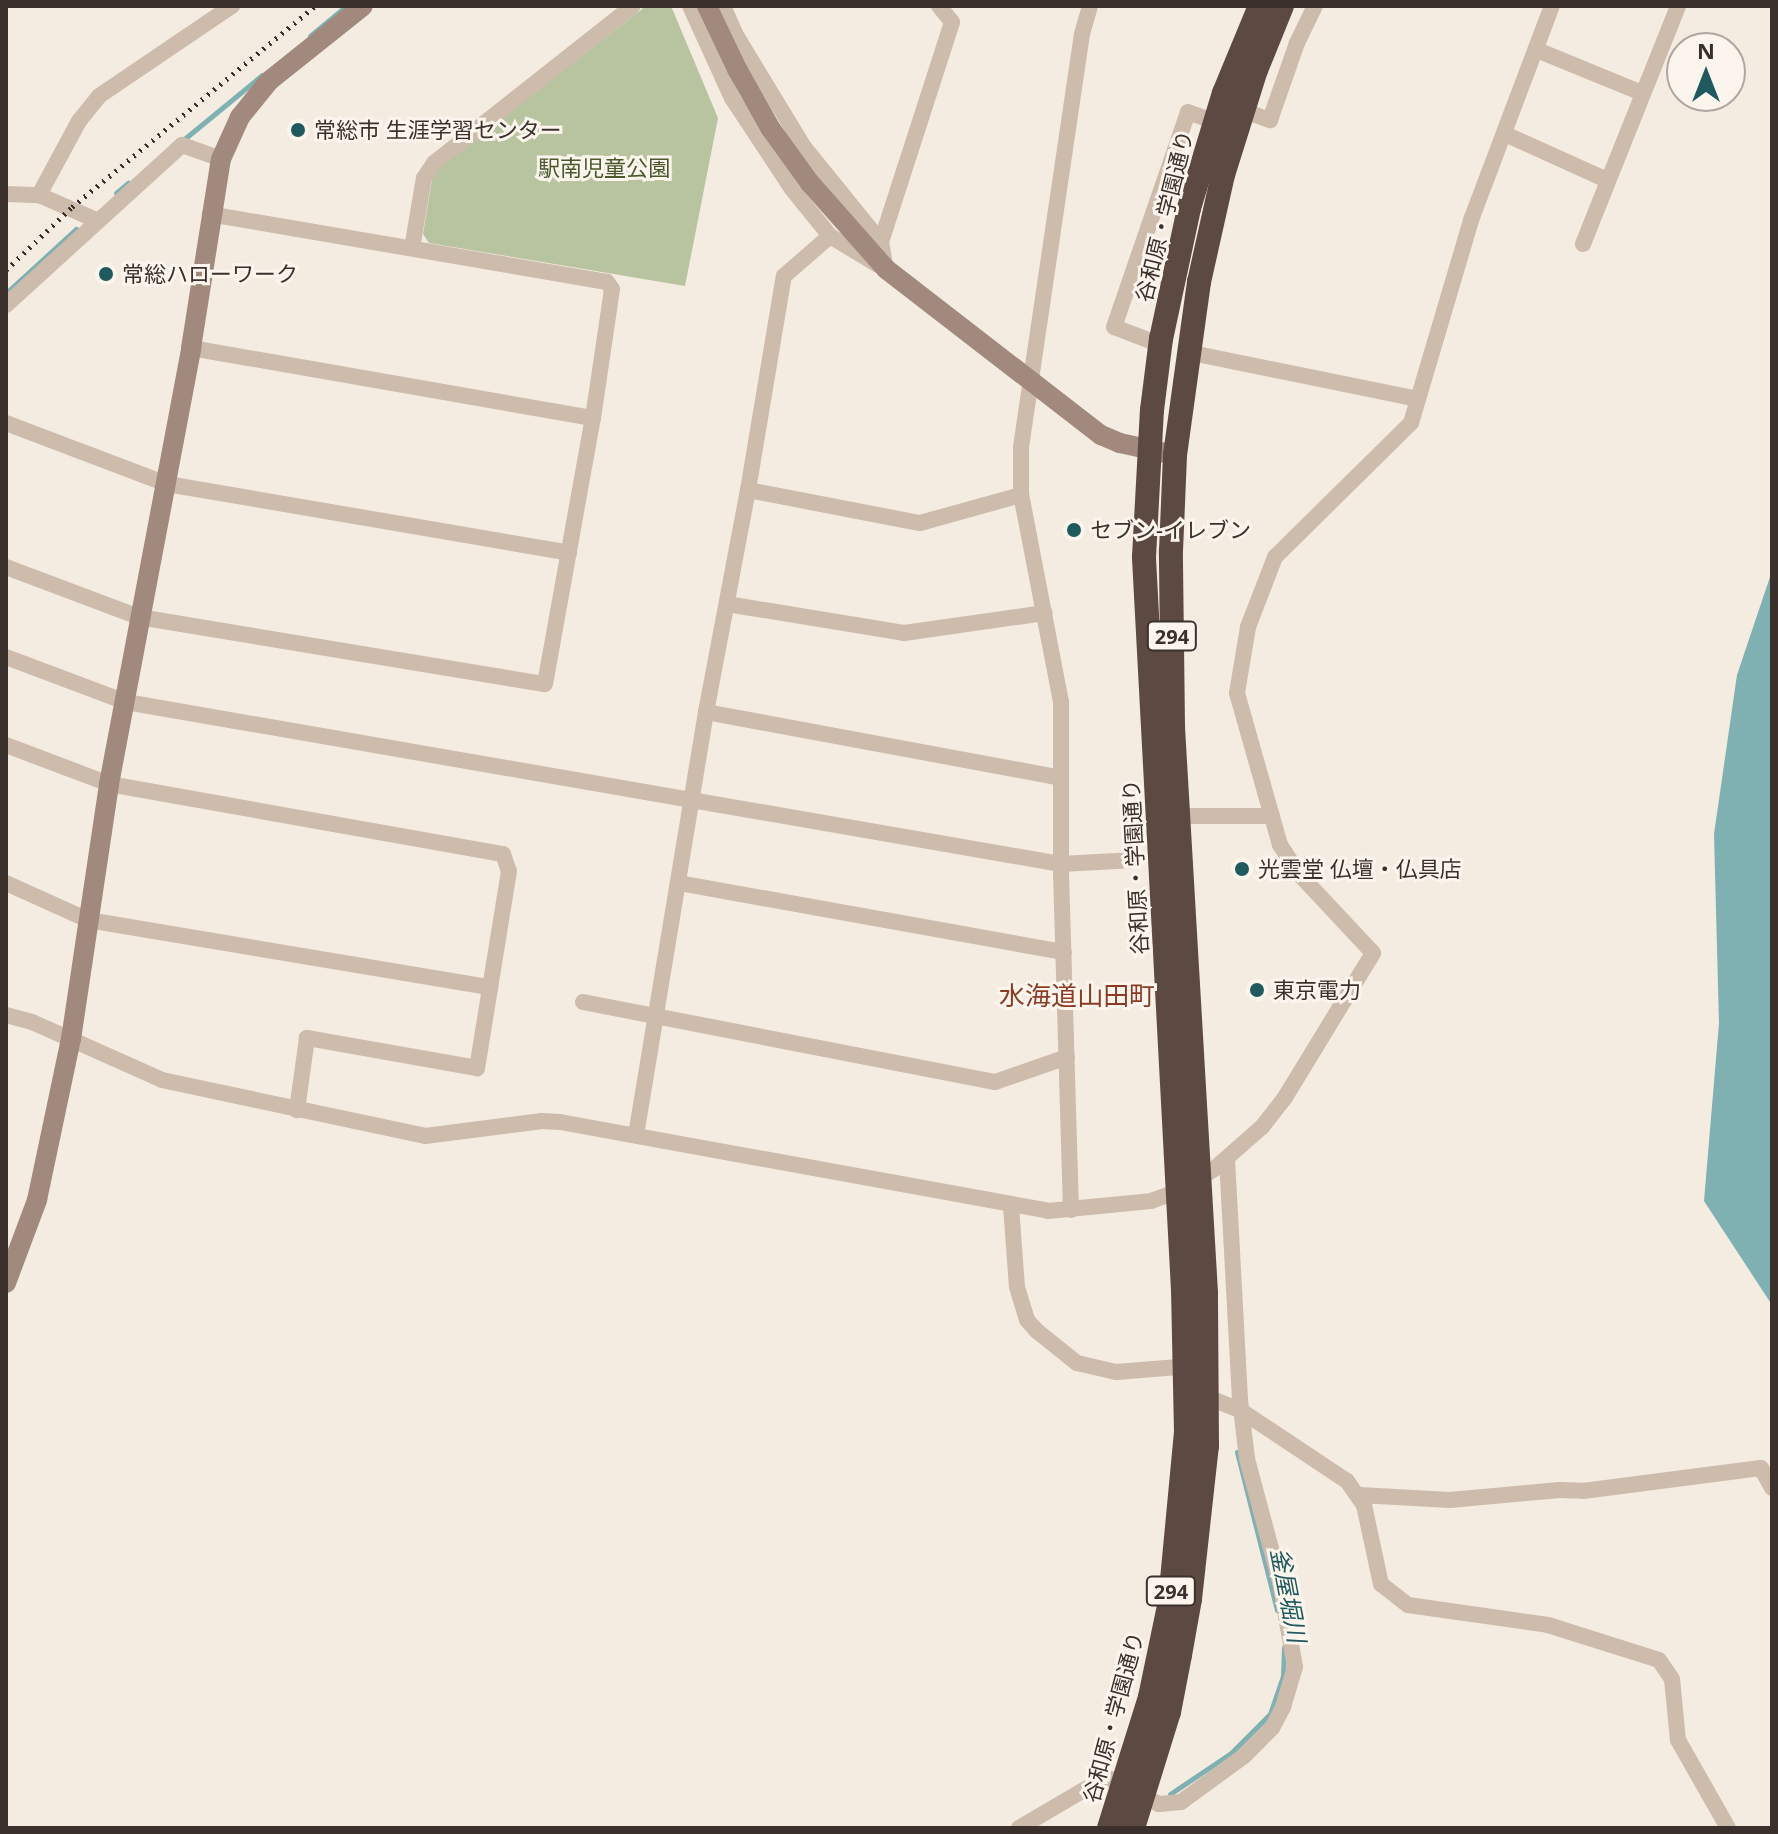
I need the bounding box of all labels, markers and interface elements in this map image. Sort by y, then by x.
north arrow [1666,32,1746,112]
text: N [1697,35,1715,65]
place label: 常総市 生涯学習センター [314,117,562,143]
marker: 常総市 生涯学習センター [289,121,307,139]
street label: 谷和原・学園通り [1130,127,1198,305]
park label: 駅南児童公園 [538,155,670,181]
place label: 常総ハローワーク [122,261,298,287]
marker: 常総ハローワーク [97,265,115,283]
place label: セブン-イレブン [1090,517,1251,543]
marker: セブン-イレブン [1065,521,1083,539]
road number: 294 [1146,620,1198,652]
street label: 谷和原・学園通り [1117,778,1153,956]
place label: 光雲堂 仏壇・仏具店 [1258,856,1462,882]
marker: 光雲堂 仏壇・仏具店 [1233,860,1251,878]
place label: 東京電力 [1273,977,1361,1003]
district label: 水海道山田町 [999,980,1155,1012]
marker: 東京電力 [1248,981,1266,999]
water label: 釜屋堀川 [1266,1545,1312,1645]
road number: 294 [1145,1575,1197,1607]
street label: 谷和原・学園通り [1077,1629,1149,1805]

